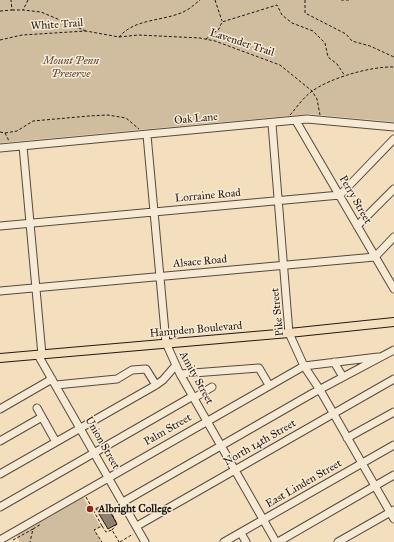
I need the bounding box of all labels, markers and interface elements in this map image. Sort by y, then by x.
street label: White Trail [30,17,84,33]
street label: Lavender Trail [208,26,276,60]
park label: Mount Penn Preserve [43,54,99,80]
street label: Oak Lane [174,111,218,127]
street label: Perry Street [336,173,374,227]
street label: Lorraine Road [175,187,241,205]
street label: Alsace Road [172,253,228,271]
street label: Pike Street [269,287,287,337]
street label: Hampden Boulevard [149,319,243,341]
street label: Amity Street [176,349,216,407]
street label: Palm Street [142,411,194,449]
street label: Union Street [82,414,122,472]
street label: North 14th Street [221,417,299,469]
street label: East Linden Street [264,457,344,511]
place label: Albright College [98,502,172,516]
marker: Albright College [85,504,95,514]

